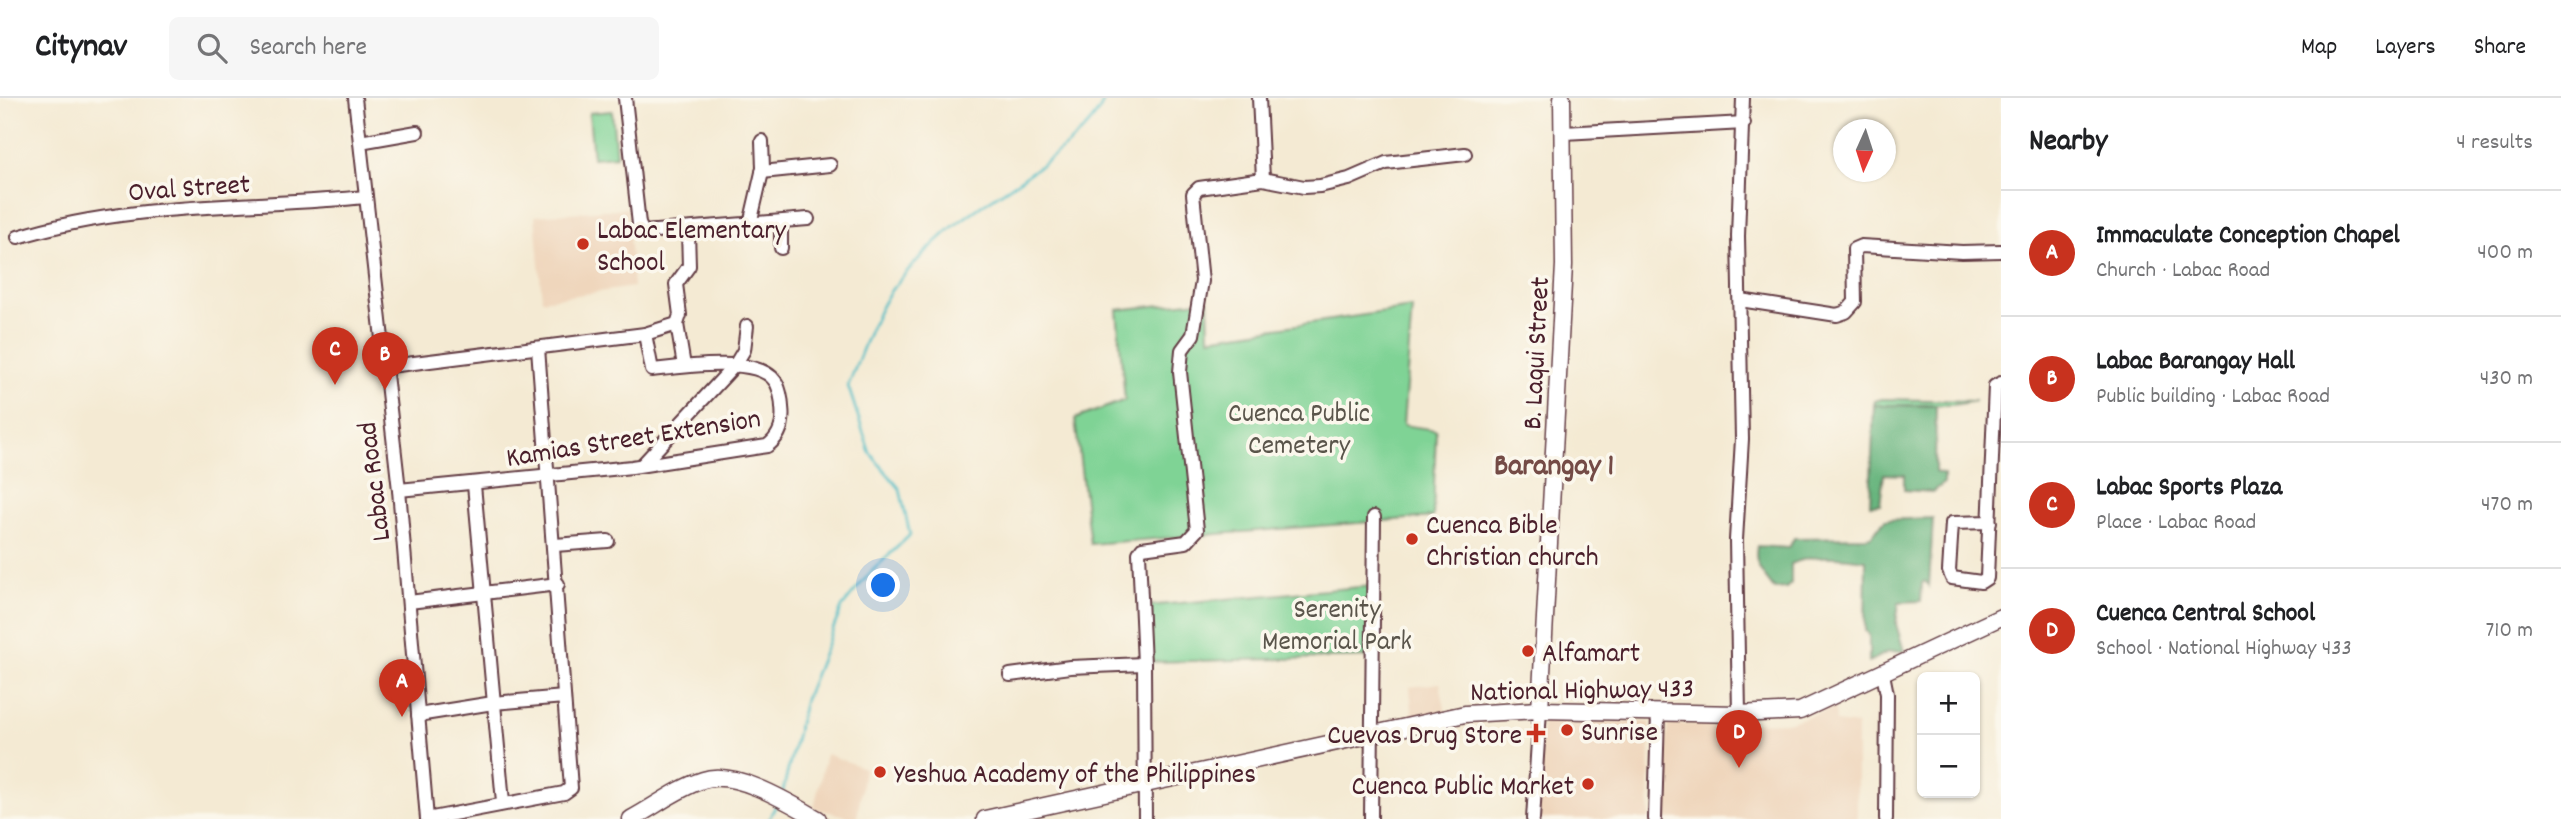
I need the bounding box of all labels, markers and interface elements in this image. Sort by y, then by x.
search box [169,17,659,80]
text: Citynav [35,25,127,72]
icon: search [193,29,231,67]
text: Search here [249,30,367,67]
text: Map [2301,31,2337,65]
text: Layers [2375,31,2436,65]
text: Share [2474,31,2526,65]
north arrow [1833,119,1896,182]
text: Nearby [2029,122,2107,165]
text: 4 results [2456,127,2533,160]
street label: Oval Street [127,167,252,215]
place label: Labac Elementary School [597,213,787,285]
text: Immaculate Conception Chapel [2096,218,2400,255]
marker: Labac Elementary School [575,236,591,252]
text: A [2046,237,2058,270]
text: 400 m [2477,237,2533,270]
text: Church · Labac Road [2096,255,2270,288]
street label: B. Laqui Street [1515,276,1563,431]
pin: C [312,327,358,385]
pin: B [362,332,408,390]
text: Labac Barangay Hall [2096,344,2295,381]
text: B [2047,363,2057,396]
text: 430 m [2480,363,2533,396]
text: Public building · Labac Road [2096,381,2330,414]
park label: Cuenca Public Cemetery [1228,396,1370,468]
street label: Kamias Street Extension [504,401,764,481]
street label: Labac Road [350,419,404,543]
district label: Barangay 1 [1494,447,1614,490]
text: Labac Sports Plaza [2096,470,2282,507]
text: C [2046,489,2058,522]
text: 470 m [2481,489,2533,522]
text: Place · Labac Road [2096,507,2256,540]
place label: Cuenca Bible Christian church [1426,508,1599,580]
marker: Cuenca Bible Christian church [1404,531,1420,547]
your location [866,568,900,602]
park label: Serenity Memorial Park [1262,592,1412,664]
text: Cuenca Central School [2096,596,2315,633]
text: D [2046,615,2058,648]
text: 710 m [2486,615,2533,648]
text: School · National Highway 433 [2096,633,2352,666]
place label: Alfamart [1542,636,1640,676]
marker: Alfamart [1520,643,1536,659]
pin: A [379,659,425,717]
street label: National Highway 433 [1470,671,1694,715]
map controls [1917,672,1980,798]
button: + [1917,672,1980,735]
pin: D [1716,710,1762,768]
place label: Sunrise [1581,715,1658,755]
place label: Cuevas Drug Store [1327,718,1522,758]
marker: Sunrise [1559,722,1575,738]
marker: Cuevas Drug Store [1528,725,1544,741]
button: − [1917,735,1980,798]
place label: Yeshua Academy of the Philippines [894,757,1256,797]
marker: Yeshua Academy of the Philippines [872,764,888,780]
place label: Cuenca Public Market [1352,769,1574,809]
marker: Cuenca Public Market [1580,776,1596,792]

